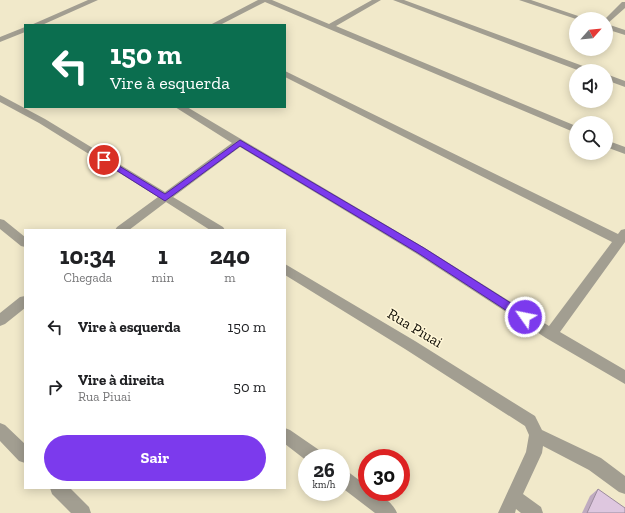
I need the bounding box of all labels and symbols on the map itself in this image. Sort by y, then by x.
north arrow [569,12,613,56]
pin [87,143,121,177]
position arrow [504,296,546,338]
street label: Rua Piuai [384,305,446,351]
speed limit sign: 30 [358,449,410,501]

